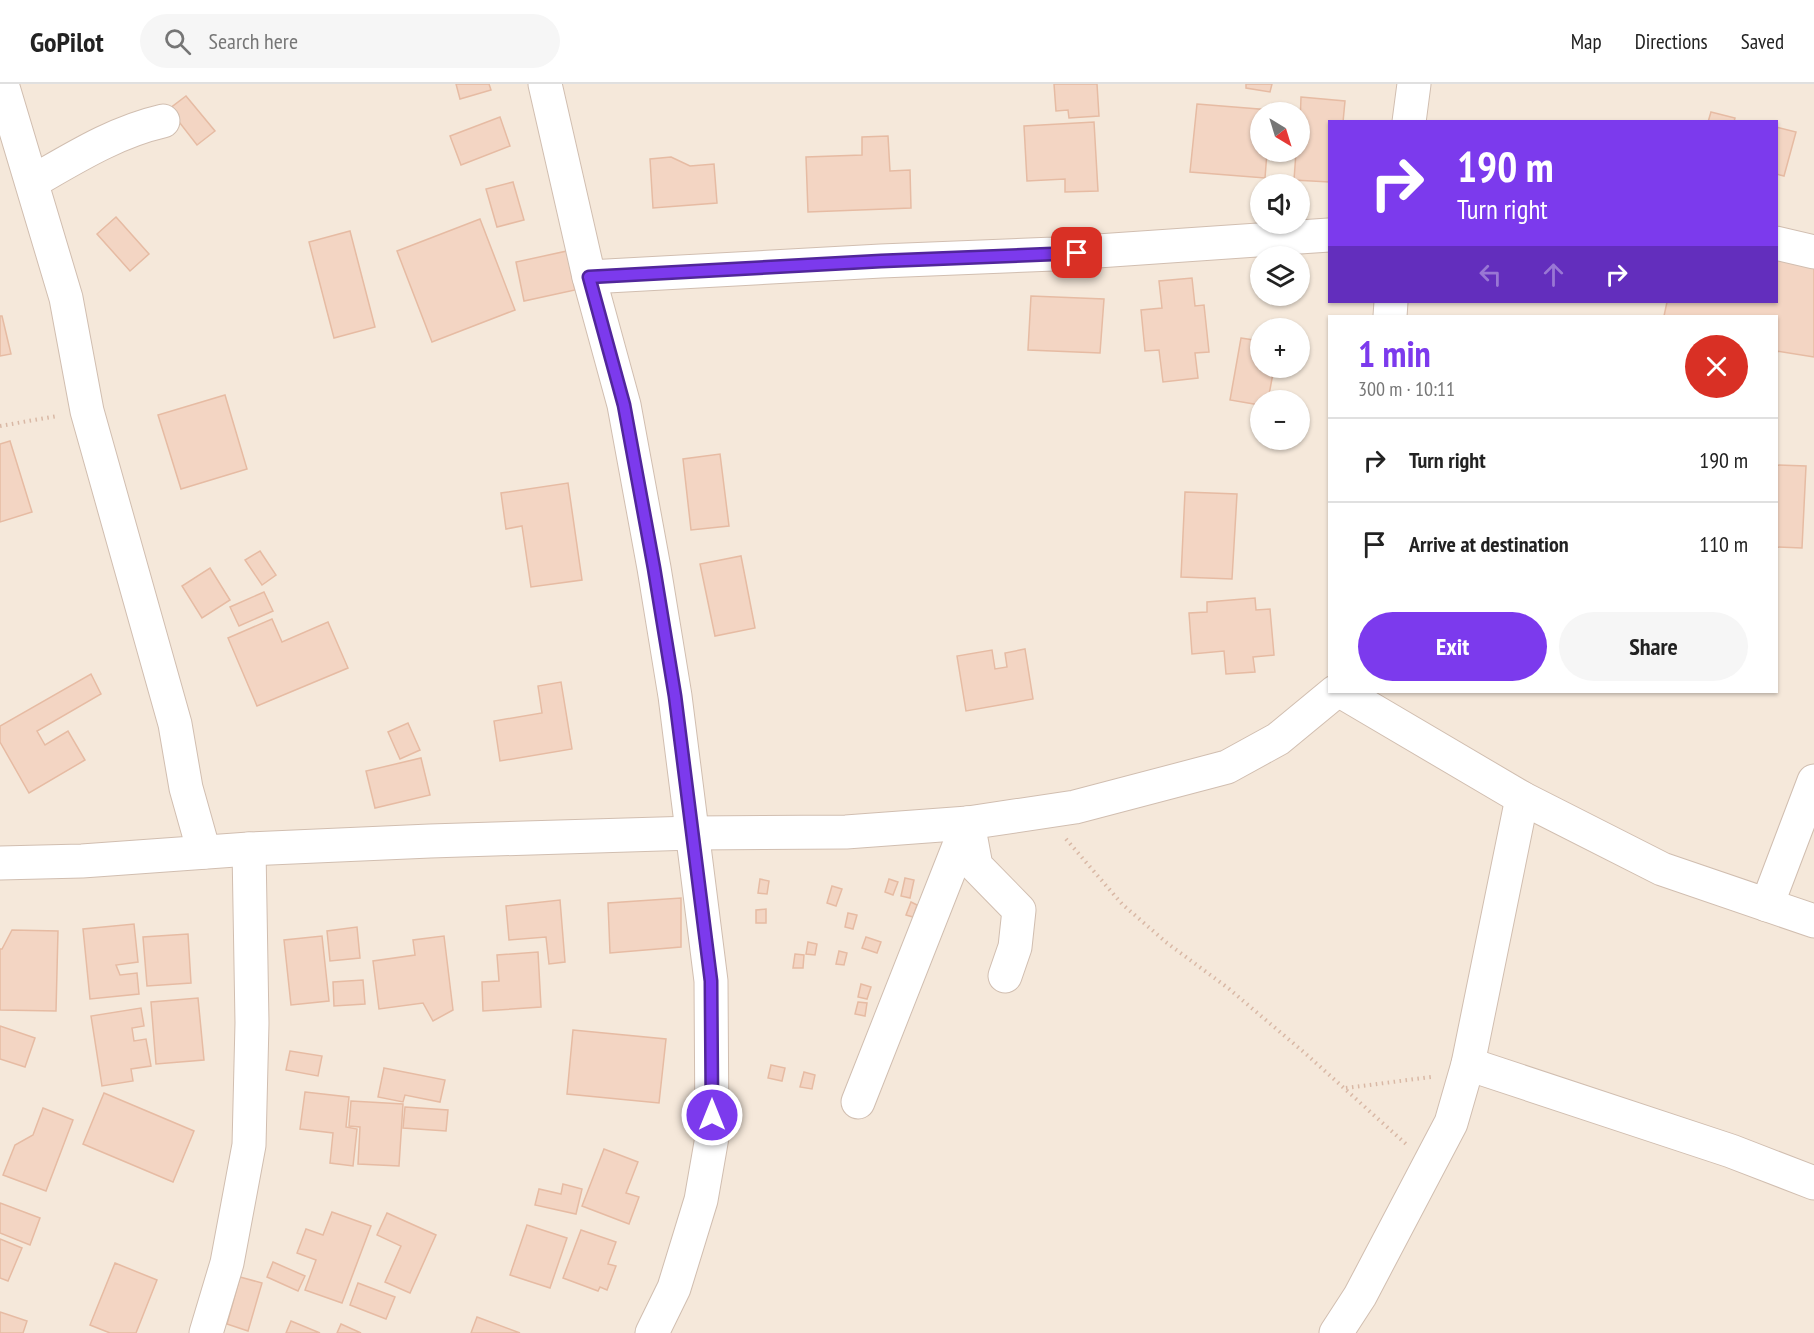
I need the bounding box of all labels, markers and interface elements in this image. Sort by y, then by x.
search box [140,14,560,68]
text: GoPilot [30,23,104,60]
icon: search [161,25,194,58]
text: Search here [209,27,298,55]
text: Map [1571,28,1602,55]
text: Directions [1635,28,1708,55]
text: Saved [1741,28,1784,55]
north arrow [1250,102,1310,162]
map controls [1250,102,1310,450]
text: 190 m [1457,139,1554,194]
icon: right [1358,144,1436,222]
button: sound [1250,174,1310,234]
text: Turn right [1457,192,1548,226]
pin [1051,227,1102,278]
icon: arrive [1060,236,1093,269]
button: layers [1250,246,1310,306]
icon: left [1474,258,1507,291]
icon: ahead [1537,258,1570,291]
icon: right [1600,258,1633,291]
button: + [1250,318,1310,378]
text: 1 min [1358,330,1431,377]
button: close [1685,335,1748,398]
text: 300 m · 10:11 [1358,376,1455,402]
button: − [1250,390,1310,450]
icon: right [1358,444,1391,477]
text: Turn right [1409,446,1486,474]
text: 190 m [1699,446,1748,474]
icon: arrive [1358,528,1391,561]
text: Arrive at destination [1409,530,1569,558]
text: 110 m [1699,530,1748,558]
button: Exit [1358,612,1547,681]
button: Share [1559,612,1748,681]
position arrow [680,1083,744,1147]

